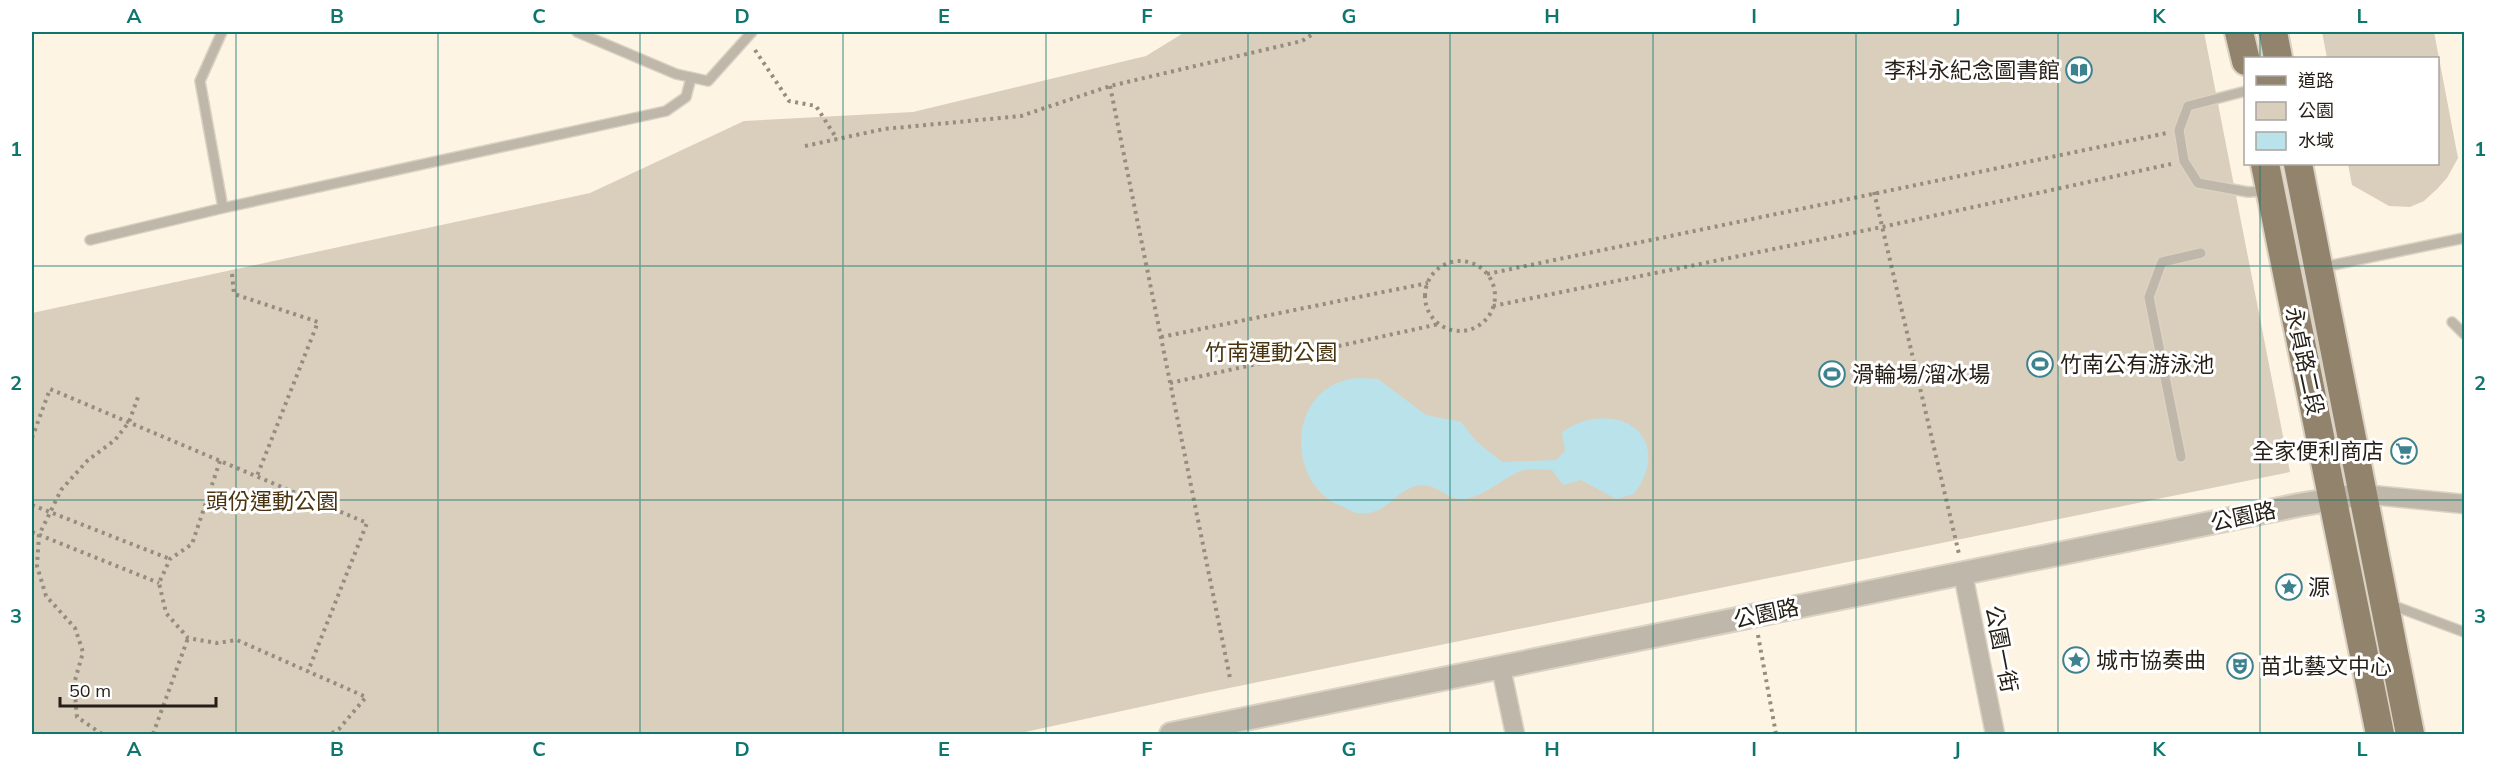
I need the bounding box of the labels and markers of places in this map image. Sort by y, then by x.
library icon: 李科永紀念圖書館 [2064,55,2094,85]
place label: 李科永紀念圖書館 [1884,56,2060,84]
sports icon: 竹南公有游泳池 [2025,349,2055,379]
place label: 竹南公有游泳池 [2060,350,2214,378]
sports icon: 滑輪場/溜冰場 [1817,359,1847,389]
place label: 滑輪場/溜冰場 [1852,360,1990,388]
supermarket icon: 全家便利商店 [2389,436,2419,466]
place label: 全家便利商店 [2252,437,2384,465]
place icon: 源 [2274,572,2304,602]
place label: 源 [2308,573,2330,601]
place icon: 城市協奏曲 [2061,645,2091,675]
place label: 城市協奏曲 [2096,646,2206,674]
theatre icon: 苗北藝文中心 [2225,651,2255,681]
place label: 苗北藝文中心 [2260,652,2392,680]

